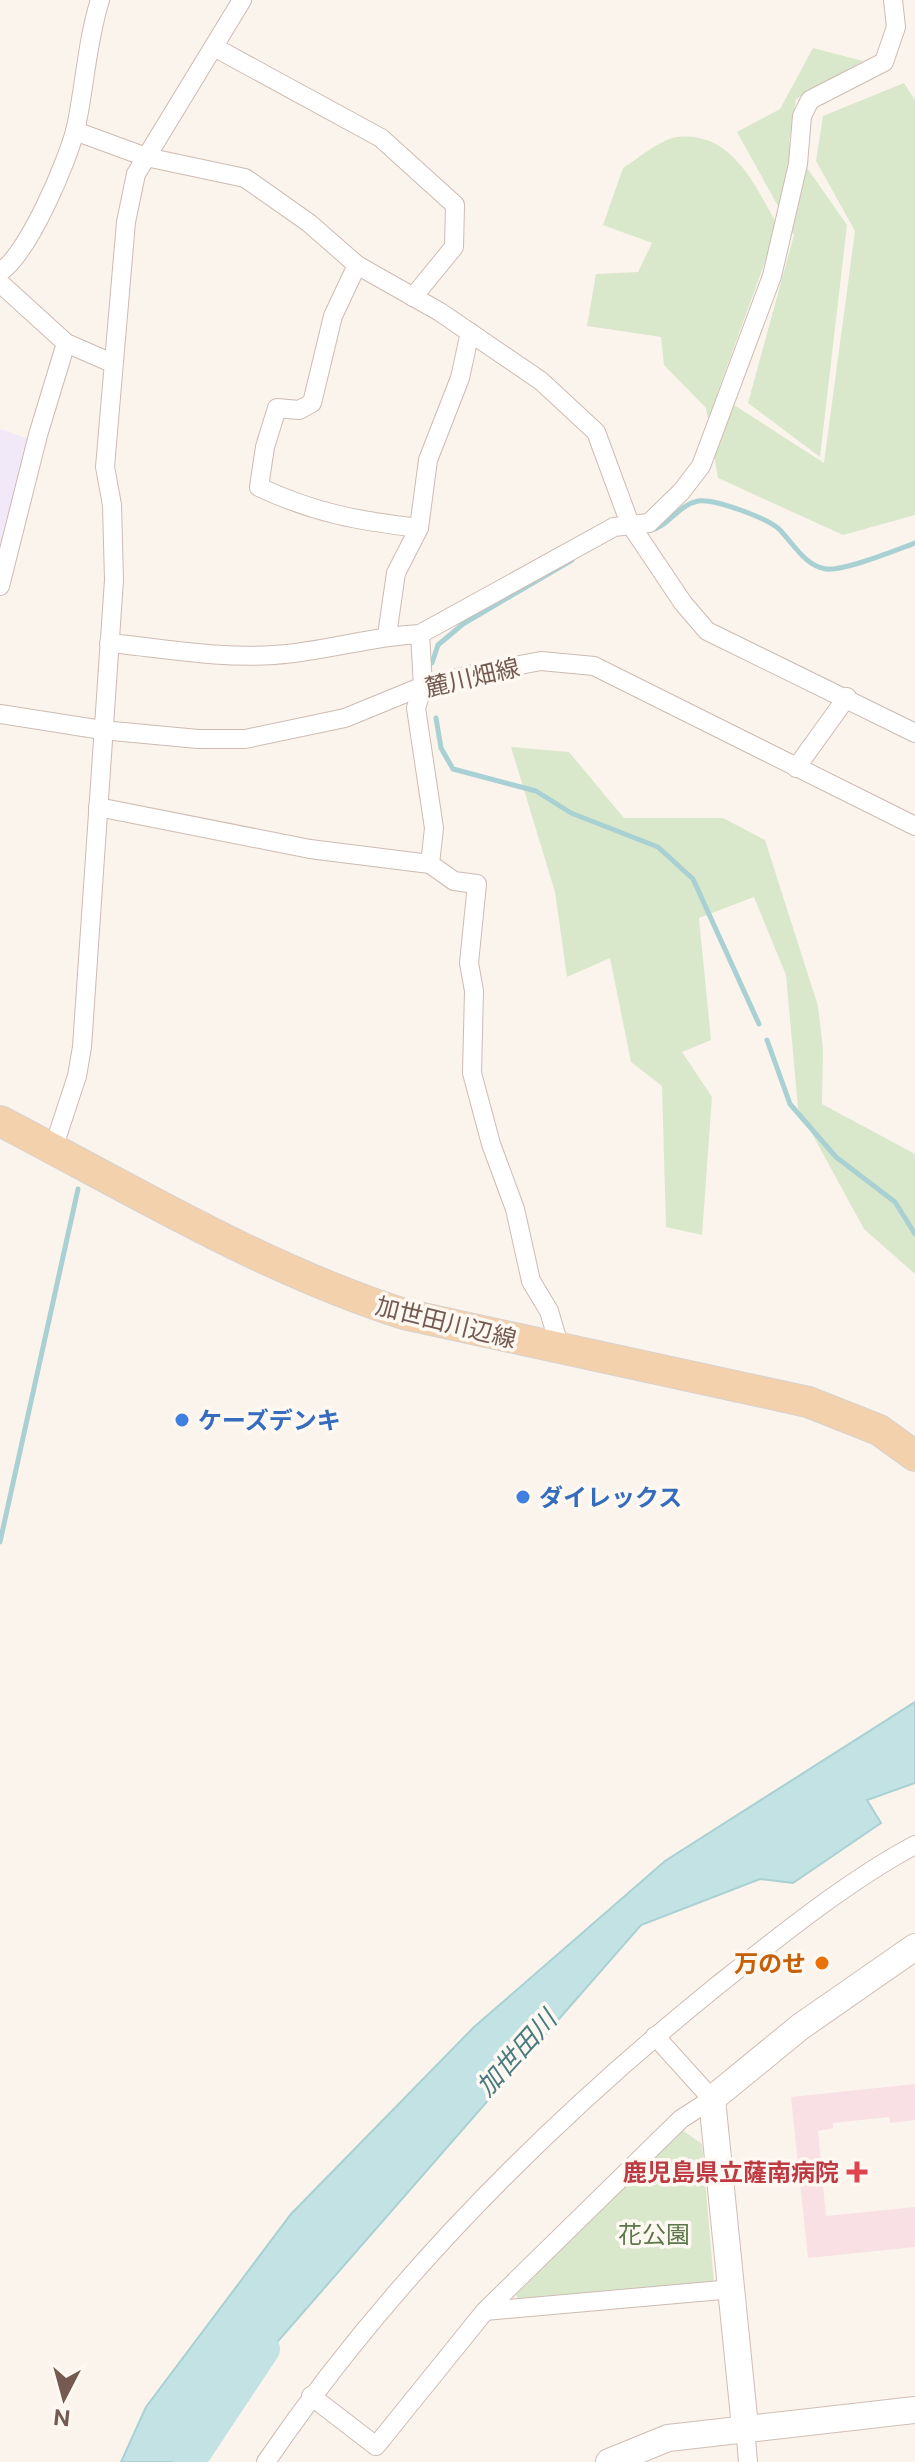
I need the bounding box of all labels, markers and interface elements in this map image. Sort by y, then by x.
street label: 麓川畑線 [422,653,522,701]
street label: 加世田川辺線 [373,1291,519,1353]
place label: ケーズデンキ [198,1406,341,1434]
marker: ケーズデンキ [173,1411,191,1429]
place label: ダイレックス [539,1483,682,1511]
marker: ダイレックス [514,1488,532,1506]
place label: 万のせ [734,1949,806,1977]
marker: 万のせ [813,1954,831,1972]
water label: 加世田川 [470,2002,564,2102]
place label: 鹿児島県立薩南病院 [623,2158,839,2186]
marker: 鹿児島県立薩南病院 [846,2161,868,2183]
park label: 花公園 [618,2220,690,2248]
north arrow [24,2358,104,2438]
text: N [52,2404,72,2432]

